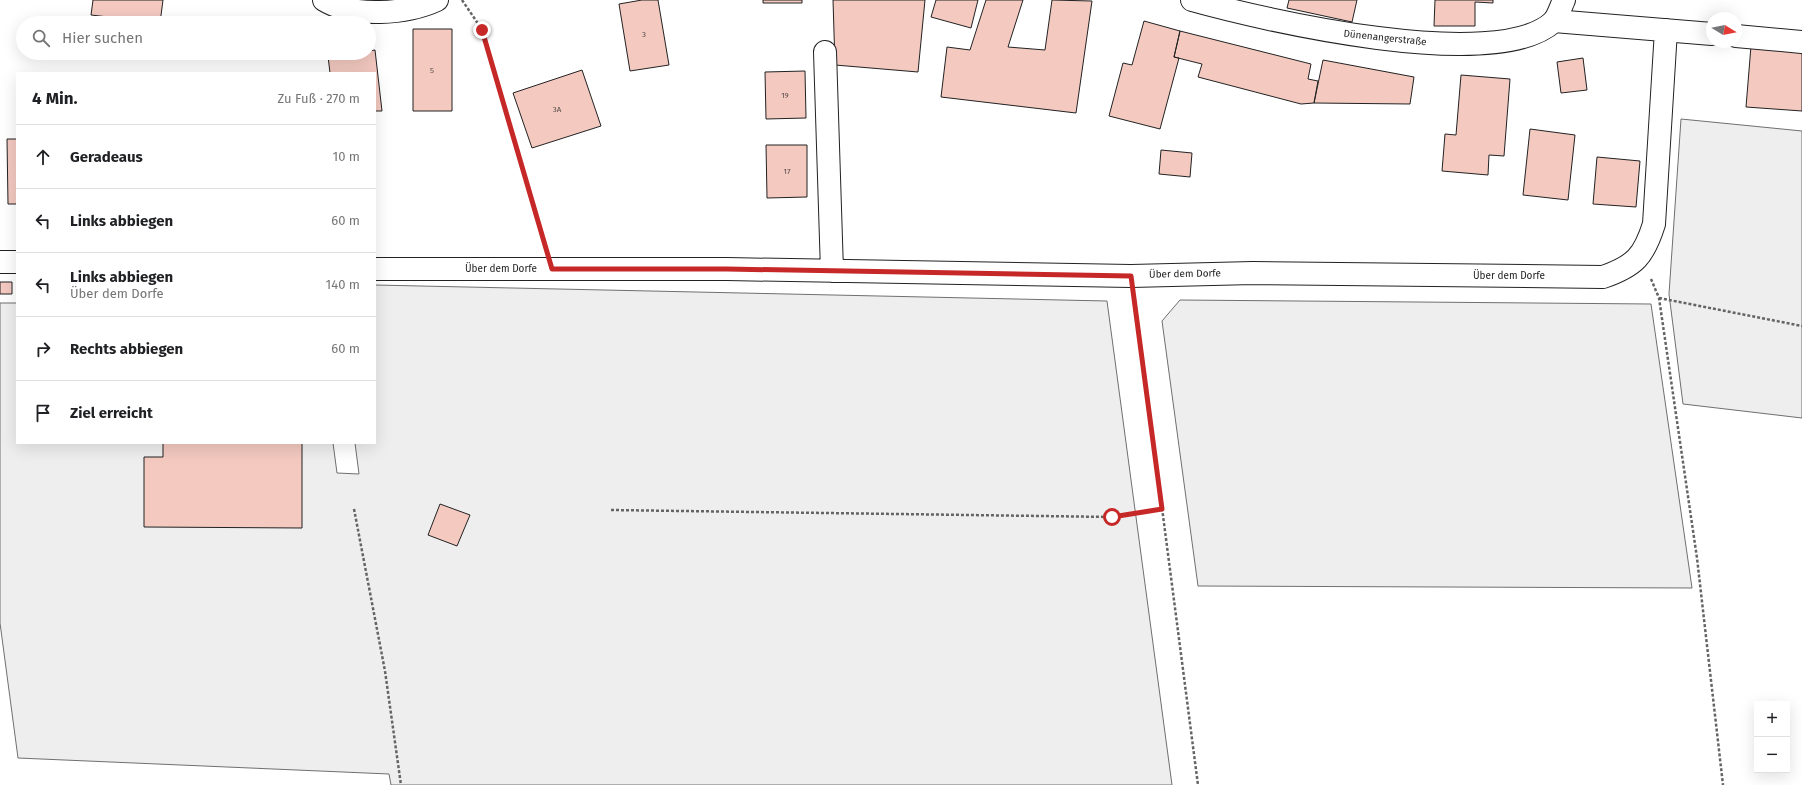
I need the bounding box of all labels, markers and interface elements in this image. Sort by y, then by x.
north arrow [1706,12,1742,48]
search box [16,16,376,60]
route end [473,21,491,39]
icon: search [30,27,52,49]
street label: Dünenangerstraße [1343,28,1427,48]
text: Hier suchen [62,29,143,47]
house number: 3 [642,30,646,39]
house number: 5 [430,66,434,75]
text: 4 Min. [32,88,78,109]
text: Zu Fuß · 270 m [278,91,360,106]
house number: 19 [781,91,789,100]
house number: 3A [553,105,562,114]
icon: ahead [32,146,54,168]
text: Geradeaus [70,148,143,166]
text: 10 m [333,149,360,164]
house number: 17 [783,167,791,176]
icon: left [32,210,54,232]
text: Links abbiegen [70,212,173,230]
text: 60 m [331,213,360,228]
street label: Über dem Dorfe [465,261,537,275]
street label: Über dem Dorfe [1149,265,1221,281]
text: Links abbiegen [70,268,173,286]
street label: Über dem Dorfe [1473,268,1545,282]
icon: left [32,274,54,296]
text: 140 m [326,277,360,292]
text: Über dem Dorfe [70,286,164,301]
icon: right [32,338,54,360]
text: Rechts abbiegen [70,340,183,358]
text: 60 m [331,341,360,356]
icon: arrive [32,402,54,424]
text: Ziel erreicht [70,404,153,422]
route start [1103,508,1121,526]
map controls [1754,701,1790,773]
button: + [1754,701,1790,737]
button: − [1754,737,1790,773]

